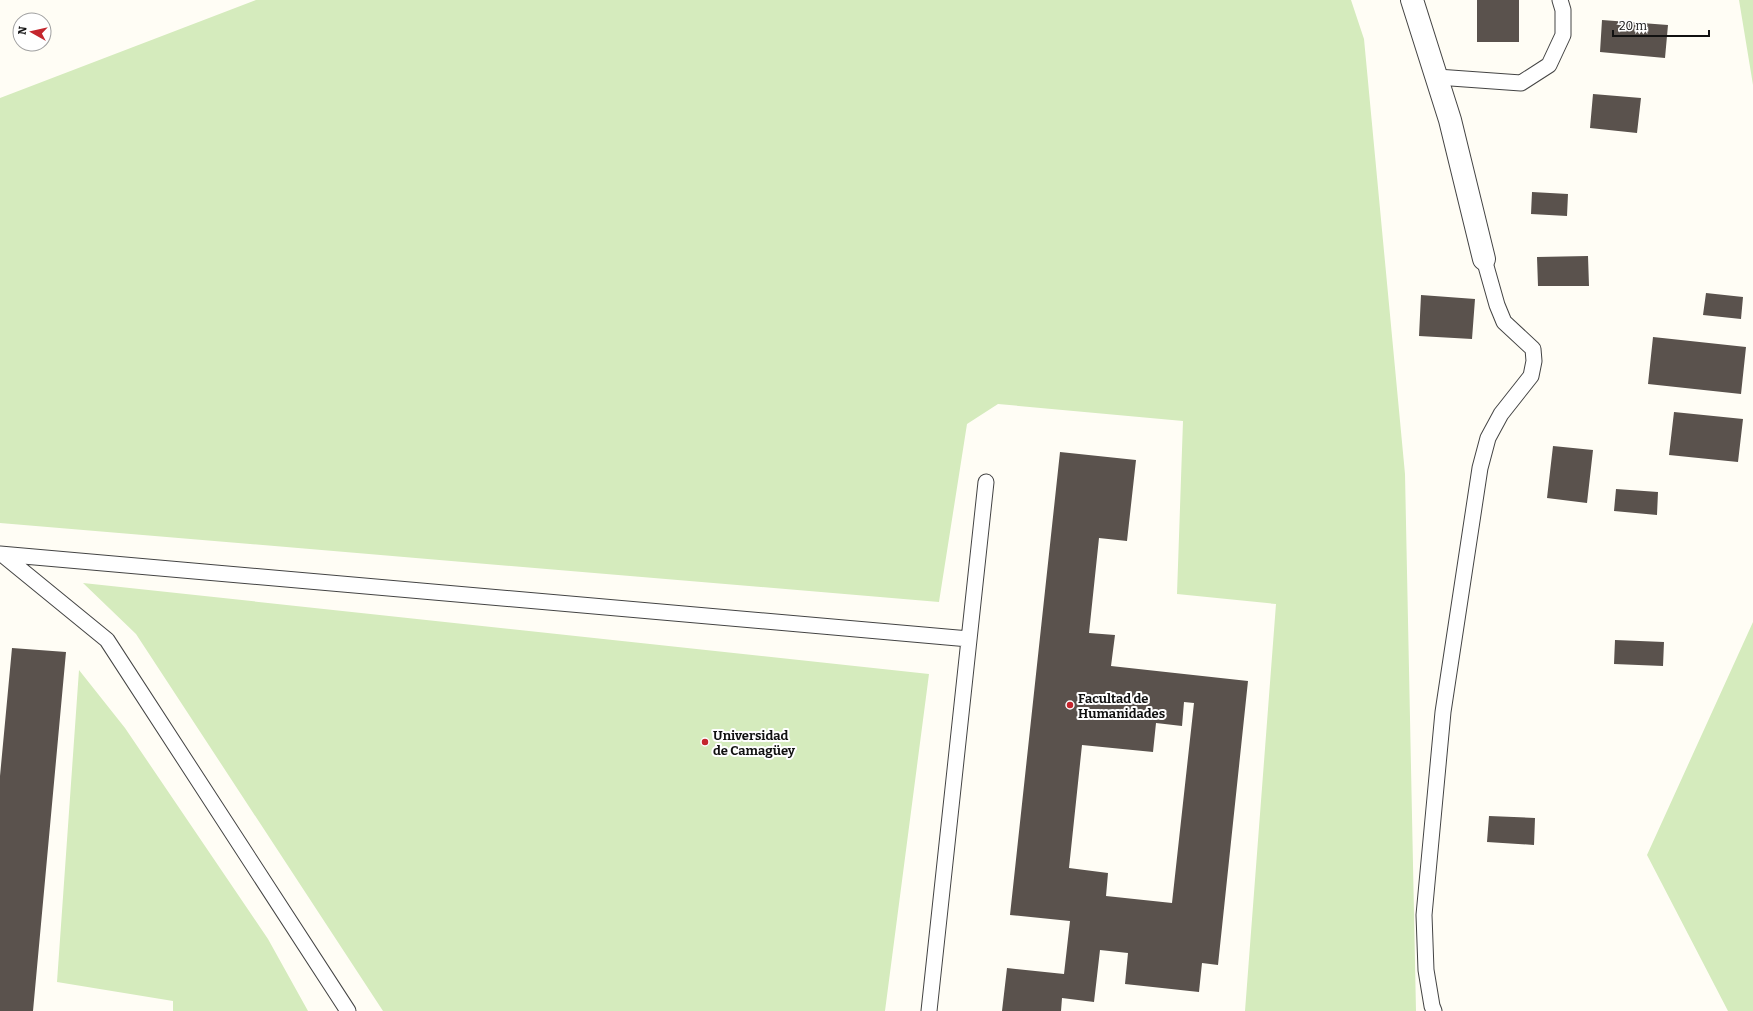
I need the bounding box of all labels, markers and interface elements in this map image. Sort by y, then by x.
north arrow [12,12,52,52]
scale bar [1613,12,1709,38]
text: 20 m [1619,19,1648,33]
text: N [16,25,30,36]
place label: Facultad de Humanidades [1078,691,1165,721]
marker: Facultad de Humanidades [1065,700,1075,710]
place label: Universidad de Camagüey [713,728,796,758]
marker: Universidad de Camagüey [700,737,710,747]

